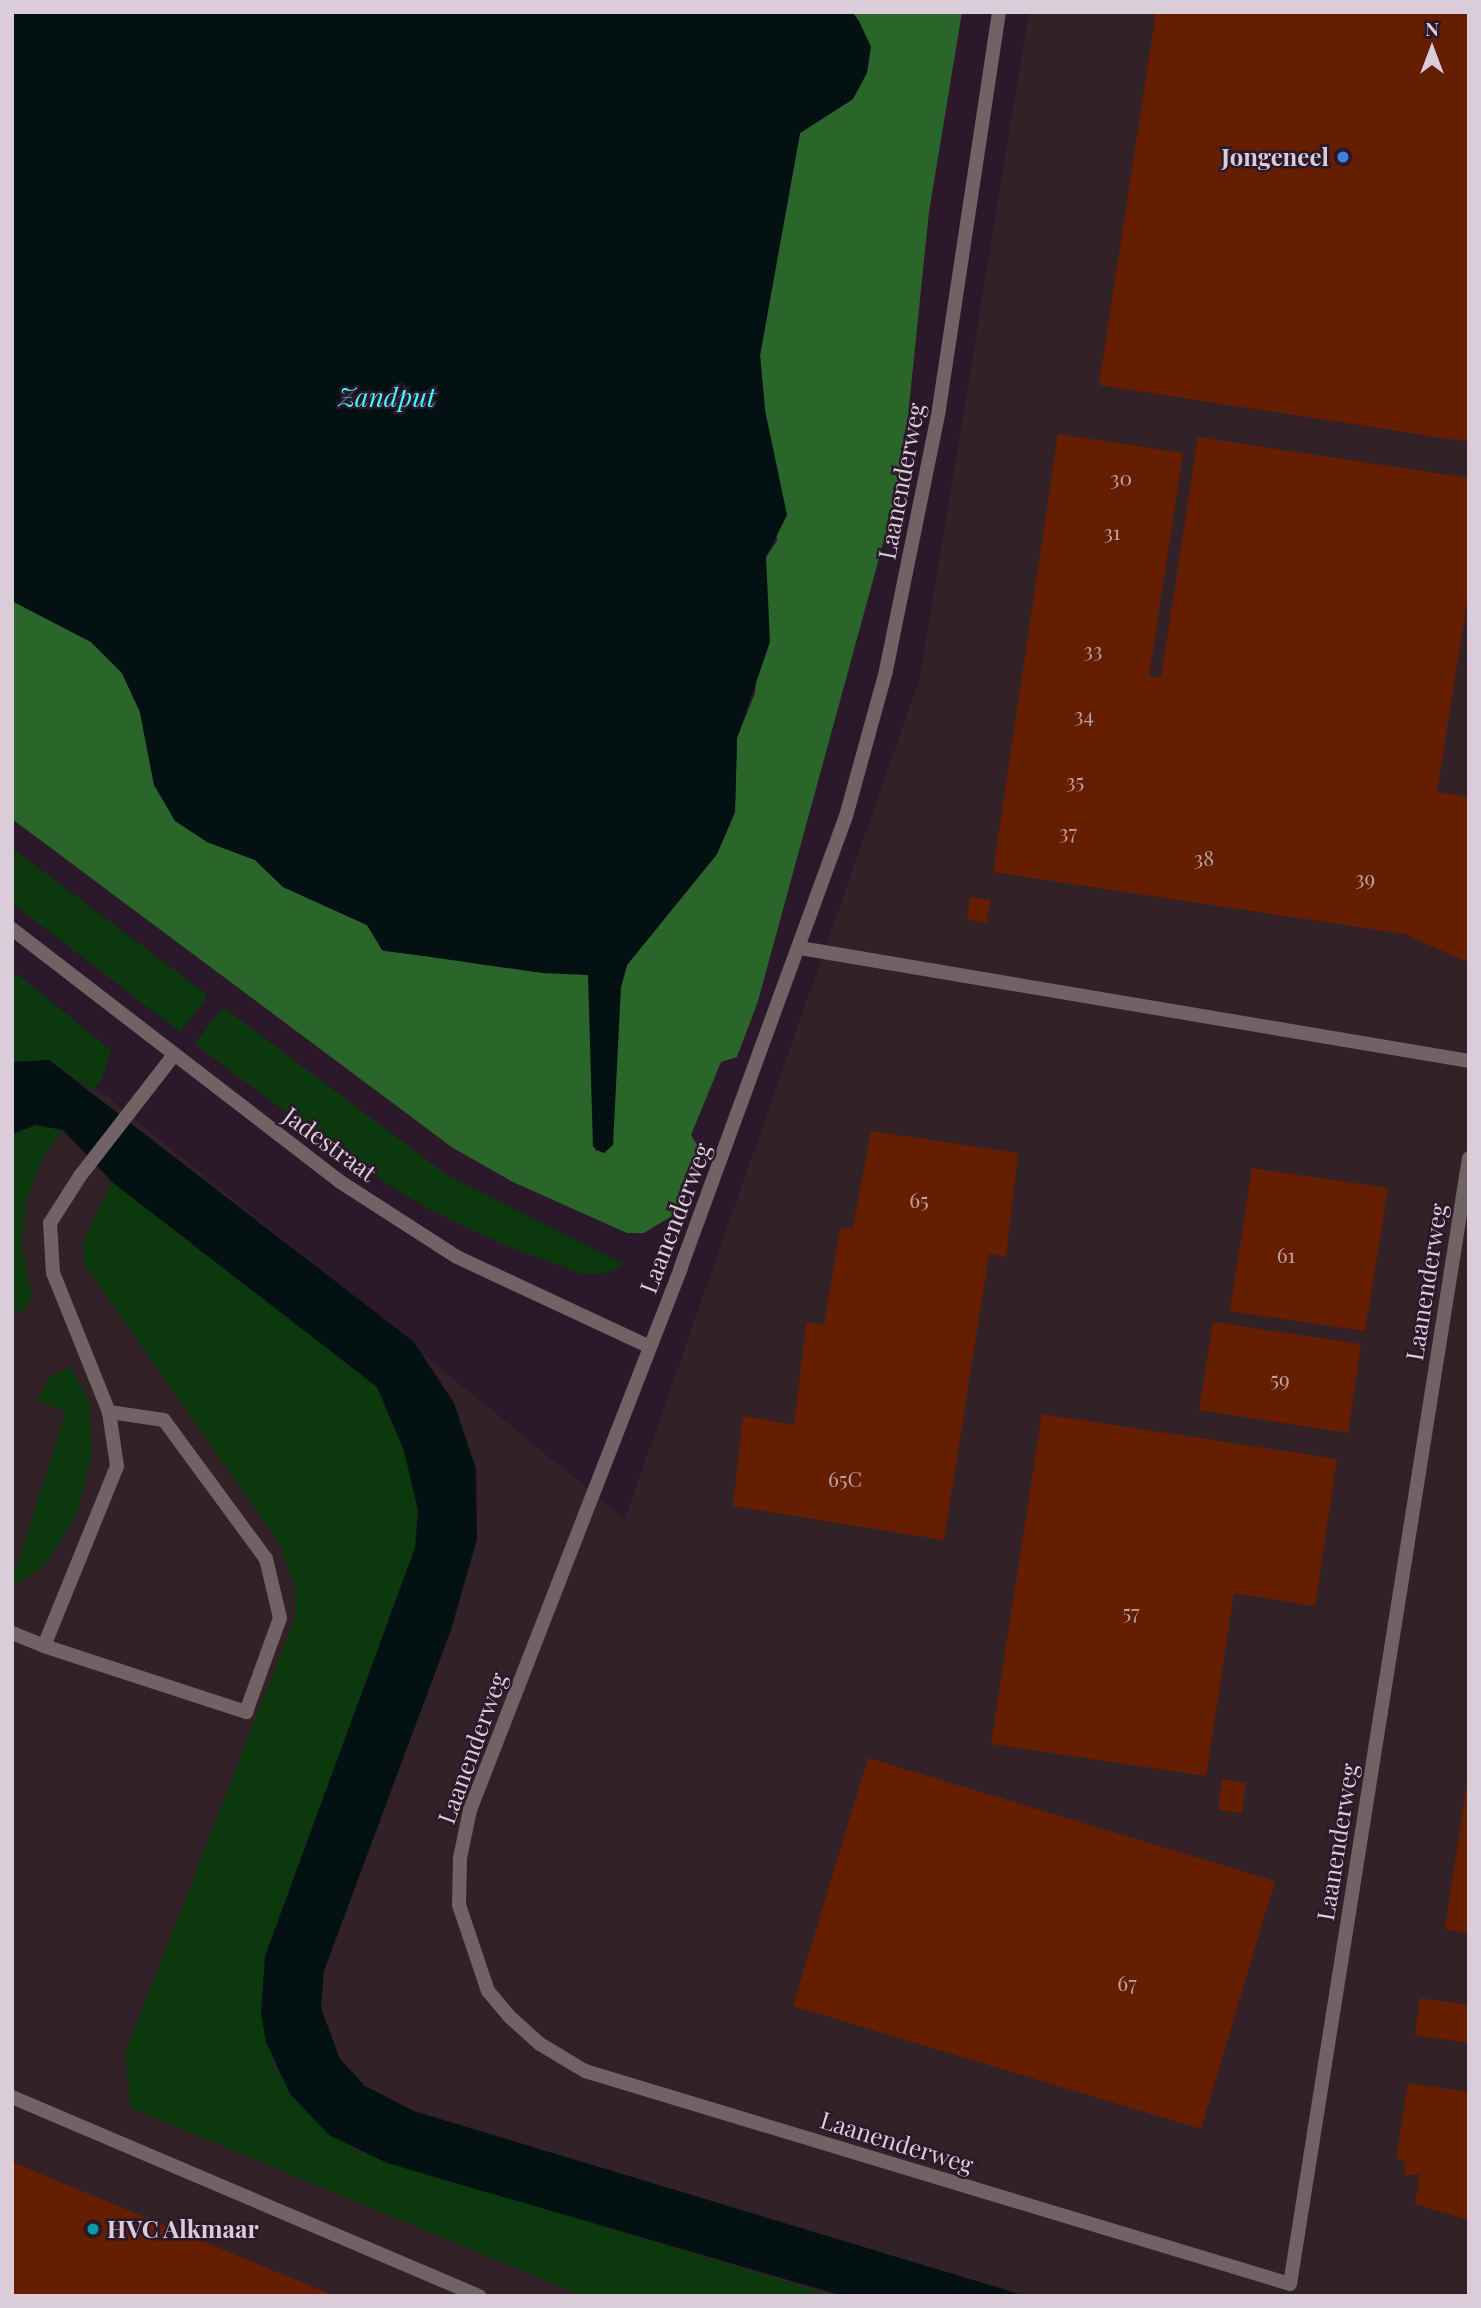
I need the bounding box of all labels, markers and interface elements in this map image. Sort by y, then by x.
north arrow [1397,14,1467,84]
text: N [1425,15,1439,41]
place label: Jongeneel [1221,143,1329,171]
marker: Jongeneel [1335,149,1351,165]
water label: Zandput [338,381,436,413]
street label: Laanenderweg [872,400,930,562]
house number: 30 [1110,464,1132,490]
house number: 31 [1103,518,1121,544]
house number: 33 [1084,636,1102,662]
house number: 34 [1074,701,1094,727]
house number: 35 [1066,767,1084,793]
house number: 37 [1059,818,1077,844]
house number: 38 [1194,844,1214,870]
house number: 39 [1355,864,1375,890]
street label: Jadestraat [278,1101,382,1187]
street label: Laanenderweg [633,1139,717,1297]
house number: 65 [909,1186,929,1212]
street label: Laanenderweg [1399,1201,1453,1363]
house number: 61 [1277,1241,1295,1267]
house number: 59 [1270,1365,1290,1391]
house number: 65C [828,1465,862,1491]
house number: 57 [1122,1598,1140,1624]
street label: Laanenderweg [431,1669,513,1827]
street label: Laanenderweg [1310,1761,1364,1923]
house number: 67 [1117,1969,1137,1995]
street label: Laanenderweg [817,2105,977,2179]
place label: HVC Alkmaar [107,2215,260,2243]
marker: HVC Alkmaar [85,2221,101,2237]

